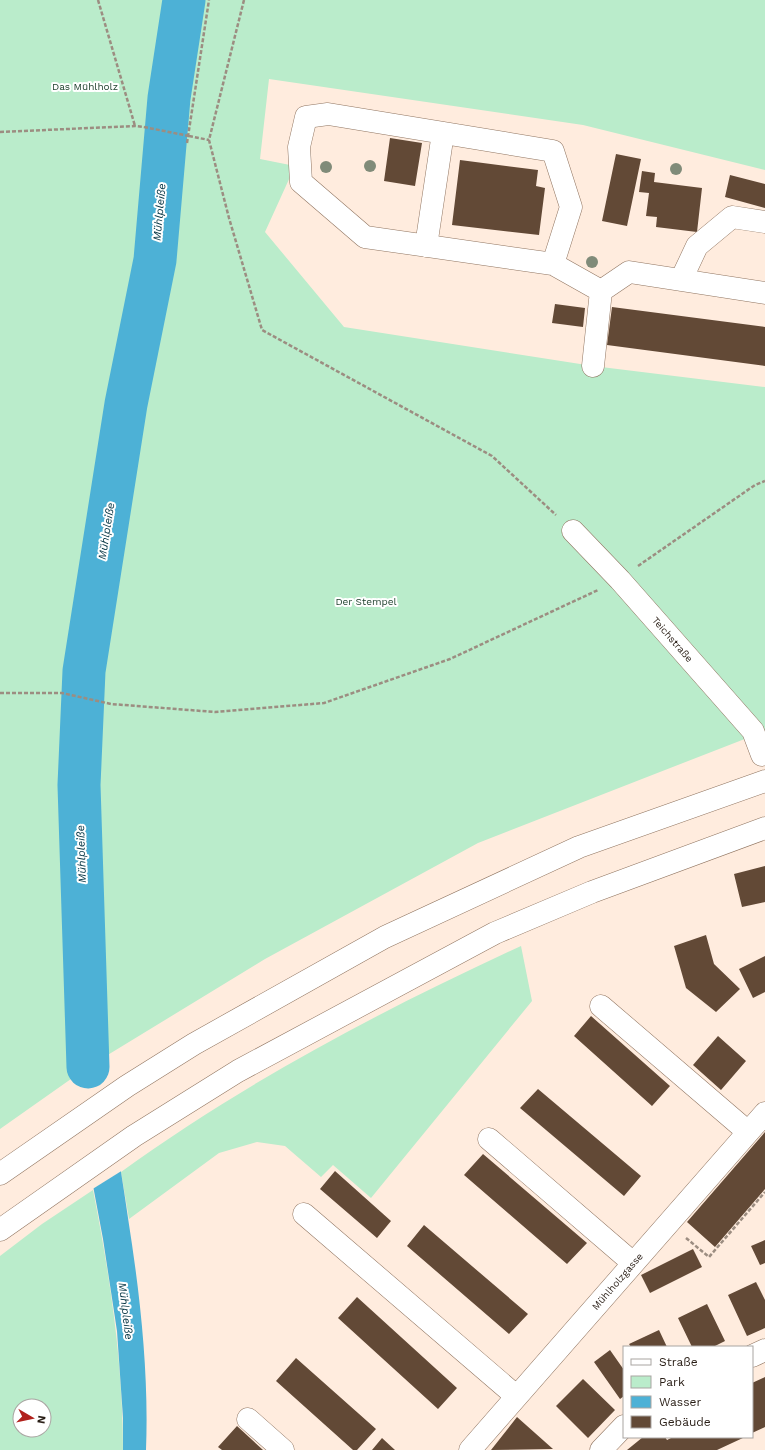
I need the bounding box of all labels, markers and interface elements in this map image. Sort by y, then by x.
park label: Das Mühlholz [52,81,118,92]
water label: Mühlpleiße [151,183,168,241]
water label: Mühlpleiße [96,502,117,561]
park label: Der Stempel [335,596,397,607]
street label: Teichstraße [650,615,695,664]
water label: Mühlpleiße [74,825,89,883]
street label: Mühlholzgasse [590,1250,645,1312]
water label: Mühlpleiße [116,1282,135,1340]
legend [623,1346,753,1438]
text: Straße [659,1355,698,1369]
text: Park [659,1375,685,1389]
text: Wasser [659,1395,701,1409]
north arrow [12,1398,52,1438]
text: N [34,1414,48,1425]
text: Gebäude [659,1415,711,1429]

